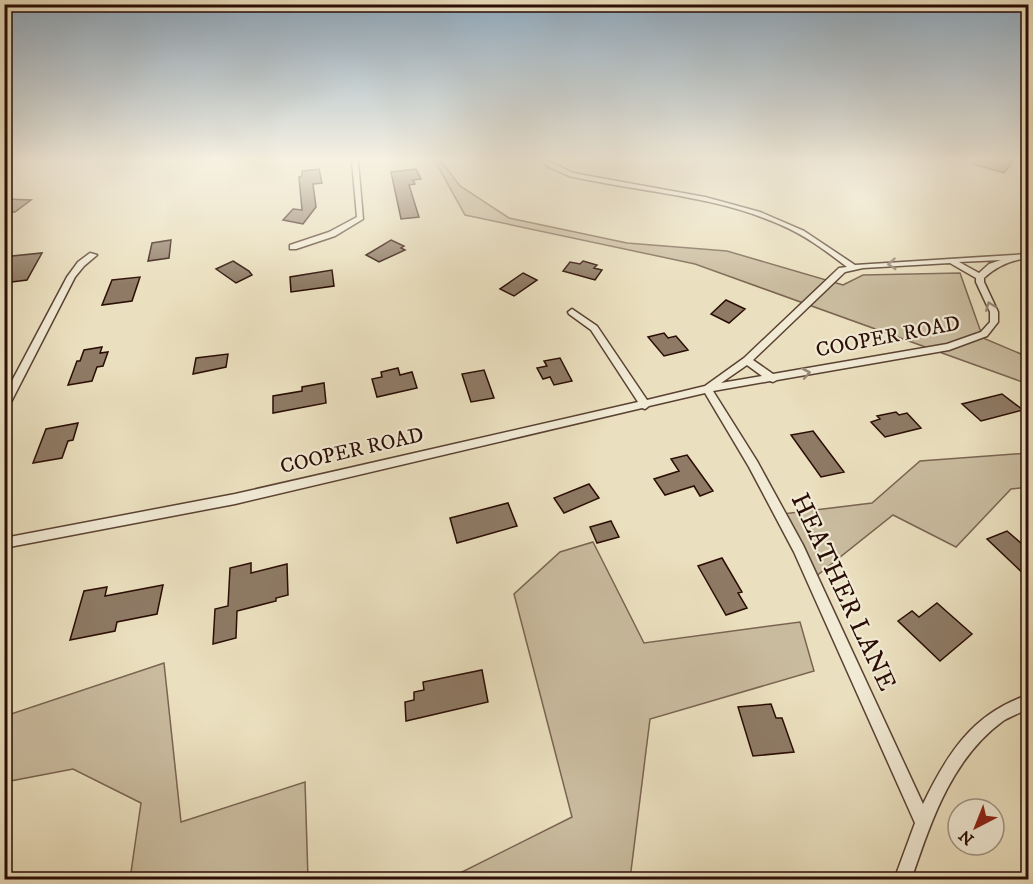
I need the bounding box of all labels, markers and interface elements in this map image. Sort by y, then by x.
one-way arrow [887,258,896,271]
one-way arrow [985,301,998,312]
street label: COOPER ROAD [814,310,962,364]
one-way arrow [800,367,810,380]
street label: COOPER ROAD [278,422,426,480]
street label: HEATHER LANE [783,488,903,696]
north arrow [946,797,1006,857]
text: N [955,826,978,849]

